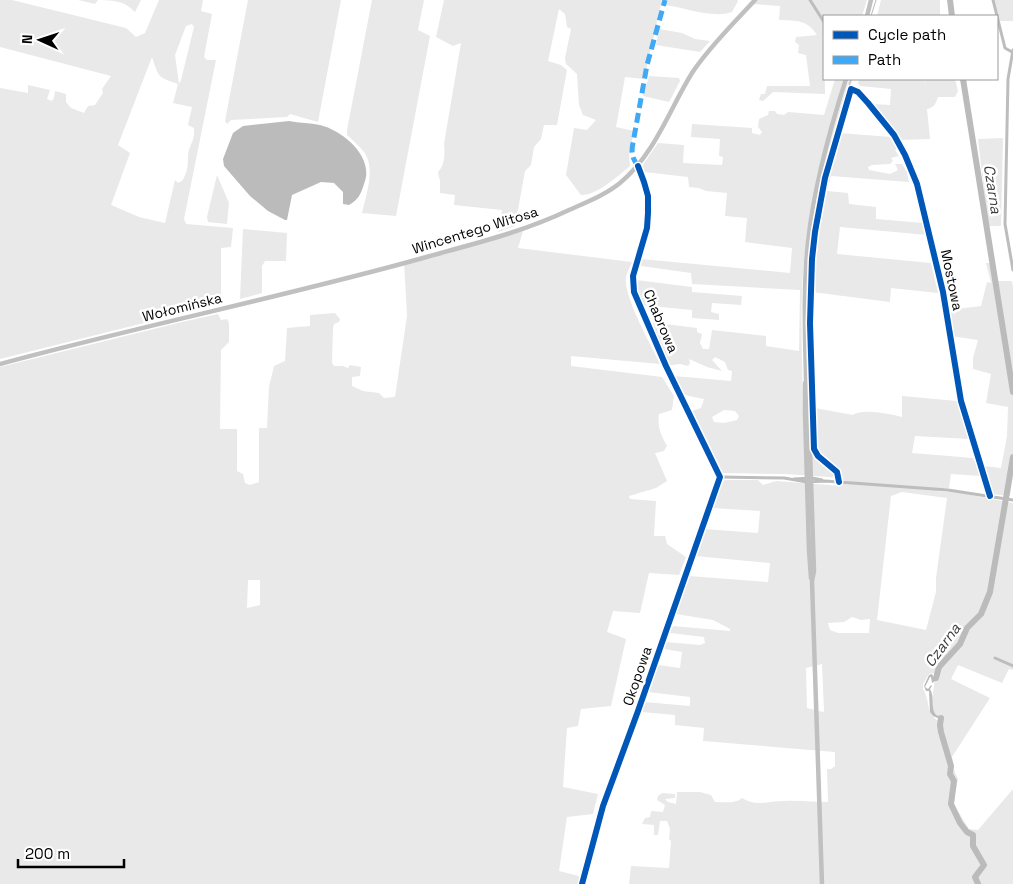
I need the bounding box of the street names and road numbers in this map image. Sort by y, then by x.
street label: Wincentego Witosa [410,202,540,258]
street label: Mostowa [937,248,967,312]
street label: Chabrowa [640,286,682,356]
street label: Wołomińska [140,288,224,326]
street label: Okopowa [618,644,656,708]

